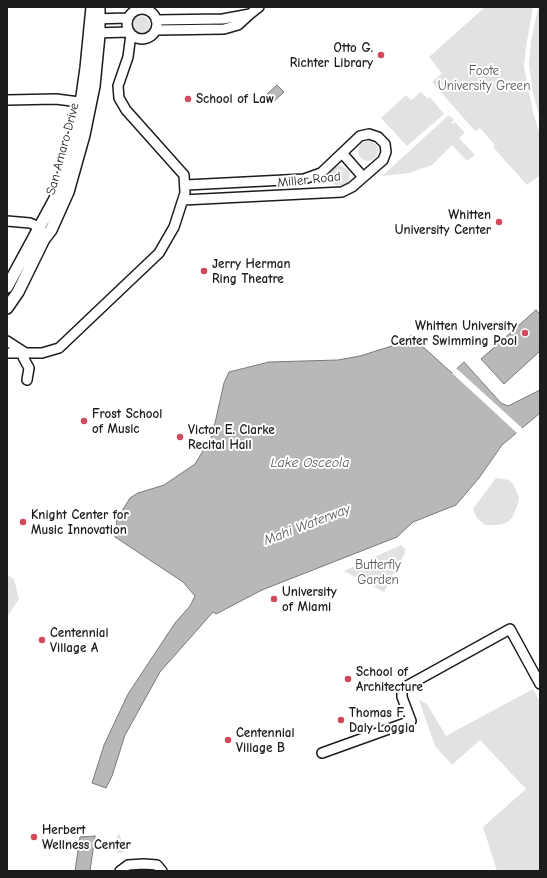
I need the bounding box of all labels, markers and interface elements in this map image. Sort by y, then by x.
place label: Otto G. Richter Library [290,40,373,71]
marker: Otto G. Richter Library [376,50,386,60]
park label: Foote University Green [438,63,530,94]
place label: School of Law [196,91,274,107]
marker: School of Law [183,94,193,104]
street label: San Amaro Drive [43,101,83,197]
street label: Miller Road [277,169,341,191]
place label: Whitten University Center [395,207,491,238]
marker: Whitten University Center [494,217,504,227]
place label: Jerry Herman Ring Theatre [212,256,290,287]
marker: Jerry Herman Ring Theatre [199,266,209,276]
place label: Whitten University Center Swimming Pool [391,318,517,349]
marker: Whitten University Center Swimming Pool [520,328,530,338]
place label: Frost School of Music [92,406,162,437]
marker: Frost School of Music [79,416,89,426]
place label: Victor E. Clarke Recital Hall [188,422,275,453]
marker: Victor E. Clarke Recital Hall [175,432,185,442]
water label: Lake Osceola [271,455,349,471]
water label: Mahi Waterway [261,501,353,549]
place label: Knight Center for Music Innovation [31,507,129,538]
marker: Knight Center for Music Innovation [18,517,28,527]
park label: Butterfly Garden [355,557,401,588]
place label: University of Miami [282,584,337,615]
marker: University of Miami [269,594,279,604]
place label: Centennial Village A [50,625,109,656]
marker: Centennial Village A [37,635,47,645]
place label: School of Architecture [356,664,423,695]
marker: School of Architecture [343,674,353,684]
place label: Thomas F. Daly Loggia [349,705,415,736]
marker: Thomas F. Daly Loggia [336,715,346,725]
place label: Centennial Village B [236,725,295,756]
marker: Centennial Village B [223,735,233,745]
place label: Herbert Wellness Center [42,822,131,853]
marker: Herbert Wellness Center [29,832,39,842]

